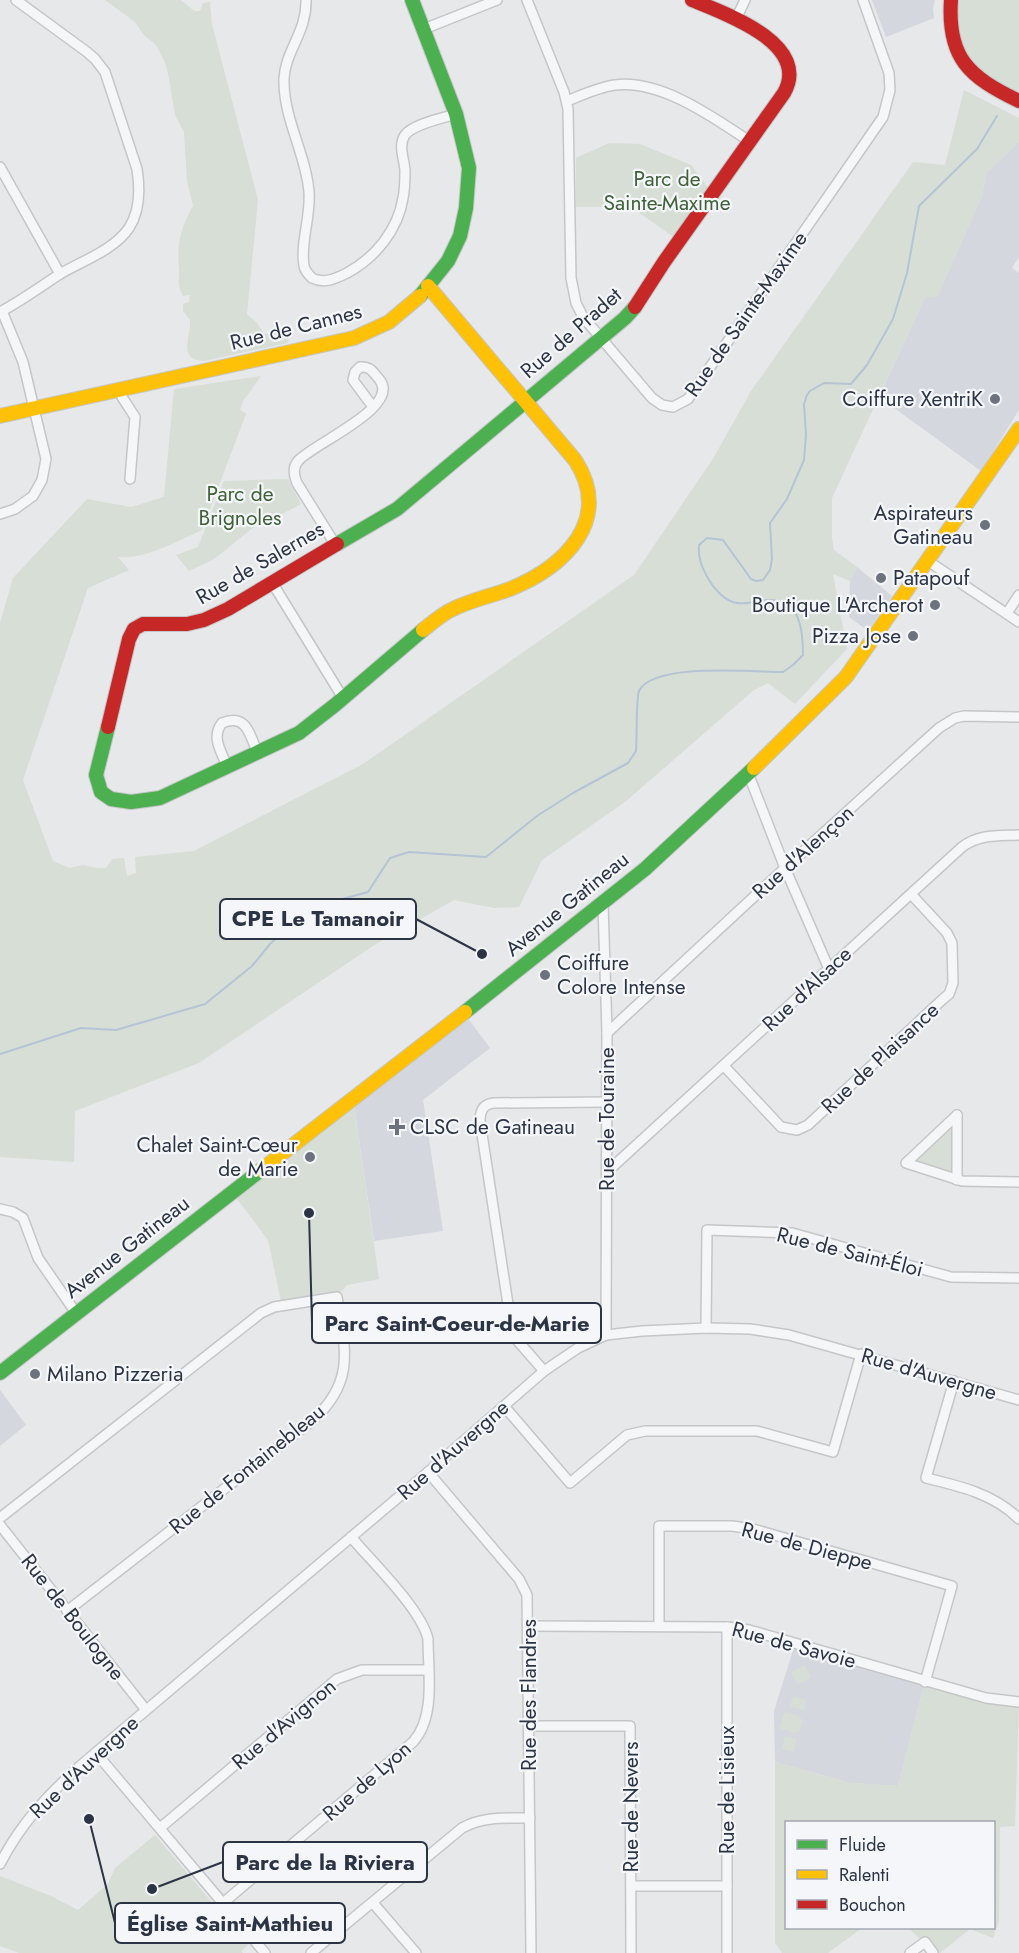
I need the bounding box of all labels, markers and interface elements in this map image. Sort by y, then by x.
park label: Parc de Sainte-Maxime [604,164,731,218]
street label: Rue de Sainte-Maxime [678,225,815,403]
street label: Rue de Pradet [514,281,628,385]
street label: Rue de Cannes [227,296,365,358]
place label: Coiffure XentriK [842,384,983,414]
marker: Coiffure XentriK [988,392,1002,406]
park label: Parc de Brignoles [199,479,281,533]
place label: Aspirateurs Gatineau [873,498,973,552]
street label: Rue de Salernes [190,514,330,612]
marker: Aspirateurs Gatineau [978,518,992,532]
place label: Patapouf [893,563,971,593]
marker: Patapouf [874,571,888,585]
place label: Boutique L'Archerot [752,590,923,620]
marker: Boutique L'Archerot [928,598,942,612]
place label: Pizza Jose [812,621,901,651]
marker: Pizza Jose [906,629,920,643]
street label: Rue d'Alençon [745,798,861,906]
street label: Avenue Gatineau [499,845,635,963]
callout: CPE Le Tamanoir [220,899,416,939]
text: CPE Le Tamanoir [232,902,404,934]
street label: Rue d'Alsace [756,939,859,1038]
place label: Coiffure Colore Intense [557,948,686,1002]
marker: Coiffure Colore Intense [538,968,552,982]
street label: Rue de Plaisance [814,995,946,1121]
street label: Rue de Touraine [592,1047,622,1191]
place label: CLSC de Gatineau [410,1112,575,1142]
marker: CLSC de Gatineau [388,1118,406,1136]
place label: Chalet Saint-Cœur de Marie [136,1130,299,1184]
marker: Chalet Saint-Cœur de Marie [303,1150,317,1164]
street label: Avenue Gatineau [58,1189,196,1305]
street label: Rue de Saint-Éloi [774,1219,926,1285]
callout: Parc Saint-Coeur-de-Marie [312,1303,601,1343]
text: Parc Saint-Coeur-de-Marie [324,1307,590,1339]
street label: Rue d'Auvergne [858,1340,1000,1408]
place label: Milano Pizzeria [47,1359,183,1389]
marker: Milano Pizzeria [28,1367,42,1381]
street label: Rue d'Auvergne [390,1393,516,1507]
street label: Rue de Fontainebleau [163,1397,331,1541]
street label: Rue de Dieppe [738,1514,876,1578]
street label: Rue de Boulogne [14,1547,132,1687]
street label: Rue de Savoie [729,1614,859,1676]
street label: Rue des Flandres [514,1619,544,1771]
street label: Rue d'Avignon [225,1671,343,1777]
street label: Rue d'Auvergne [23,1708,145,1826]
street label: Rue de Lisieux [712,1726,742,1854]
street label: Rue de Lyon [316,1734,418,1828]
street label: Rue de Nevers [616,1741,646,1873]
legend [785,1821,995,1929]
text: Fluide [839,1832,886,1858]
callout: Parc de la Riviera [223,1842,427,1882]
text: Parc de la Riviera [235,1846,415,1878]
text: Ralenti [839,1862,890,1888]
text: Bouchon [839,1892,906,1918]
callout: Église Saint-Mathieu [115,1903,345,1943]
text: Église Saint-Mathieu [127,1907,333,1939]

